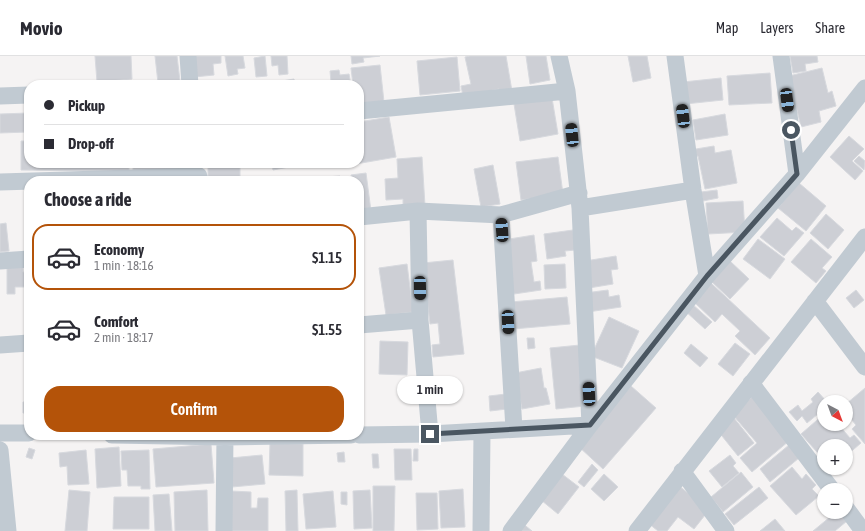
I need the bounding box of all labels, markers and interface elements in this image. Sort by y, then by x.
text: Movio [20,17,63,39]
text: Map [716,20,738,36]
text: Layers [760,20,793,36]
text: Share [815,20,845,36]
car [780,87,794,113]
text: Pickup [68,97,105,114]
car [676,103,690,129]
route start [782,121,800,139]
car [565,122,579,148]
text: Drop-off [68,135,114,152]
text: Choose a ride [44,189,132,210]
car [495,218,509,242]
icon: car [46,239,82,275]
text: Economy [94,241,144,258]
text: $1.15 [312,249,342,266]
text: 1 min · 18:16 [94,258,154,273]
car [414,276,426,300]
car [501,310,515,334]
icon: car [46,311,82,347]
text: Comfort [94,313,138,330]
text: $1.55 [312,321,342,338]
text: 2 min · 18:17 [94,330,154,345]
callout: 1 min [397,376,463,404]
text: 1 min [417,382,443,397]
car [582,382,596,406]
button: Confirm [44,386,344,432]
north arrow [817,395,853,431]
map controls [817,395,853,519]
route end [421,425,439,443]
button: + [817,439,853,475]
button: − [817,483,853,519]

